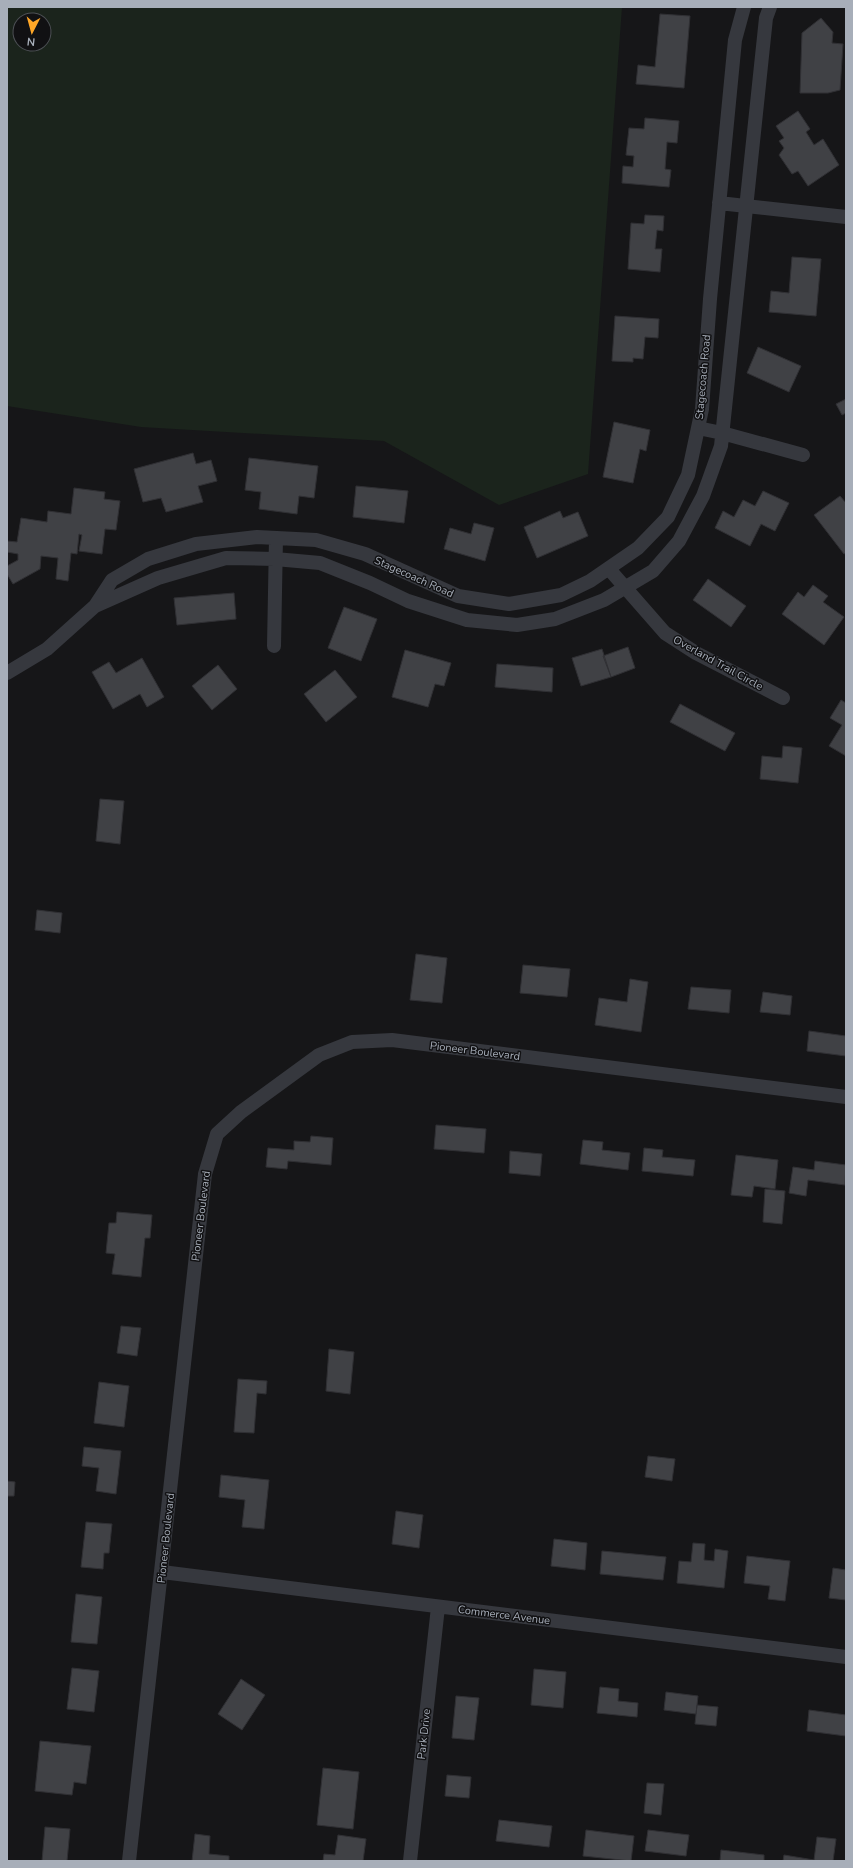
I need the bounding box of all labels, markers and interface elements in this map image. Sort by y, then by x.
north arrow [12,12,52,52]
text: N [26,34,36,49]
street label: Stagecoach Road [692,334,714,420]
street label: Stagecoach Road [372,553,456,601]
street label: Overland Trail Circle [670,632,766,694]
street label: Pioneer Boulevard [429,1038,521,1064]
street label: Pioneer Boulevard [188,1170,214,1262]
street label: Pioneer Boulevard [154,1492,178,1584]
street label: Commerce Avenue [457,1602,551,1628]
street label: Park Drive [414,1708,434,1760]

